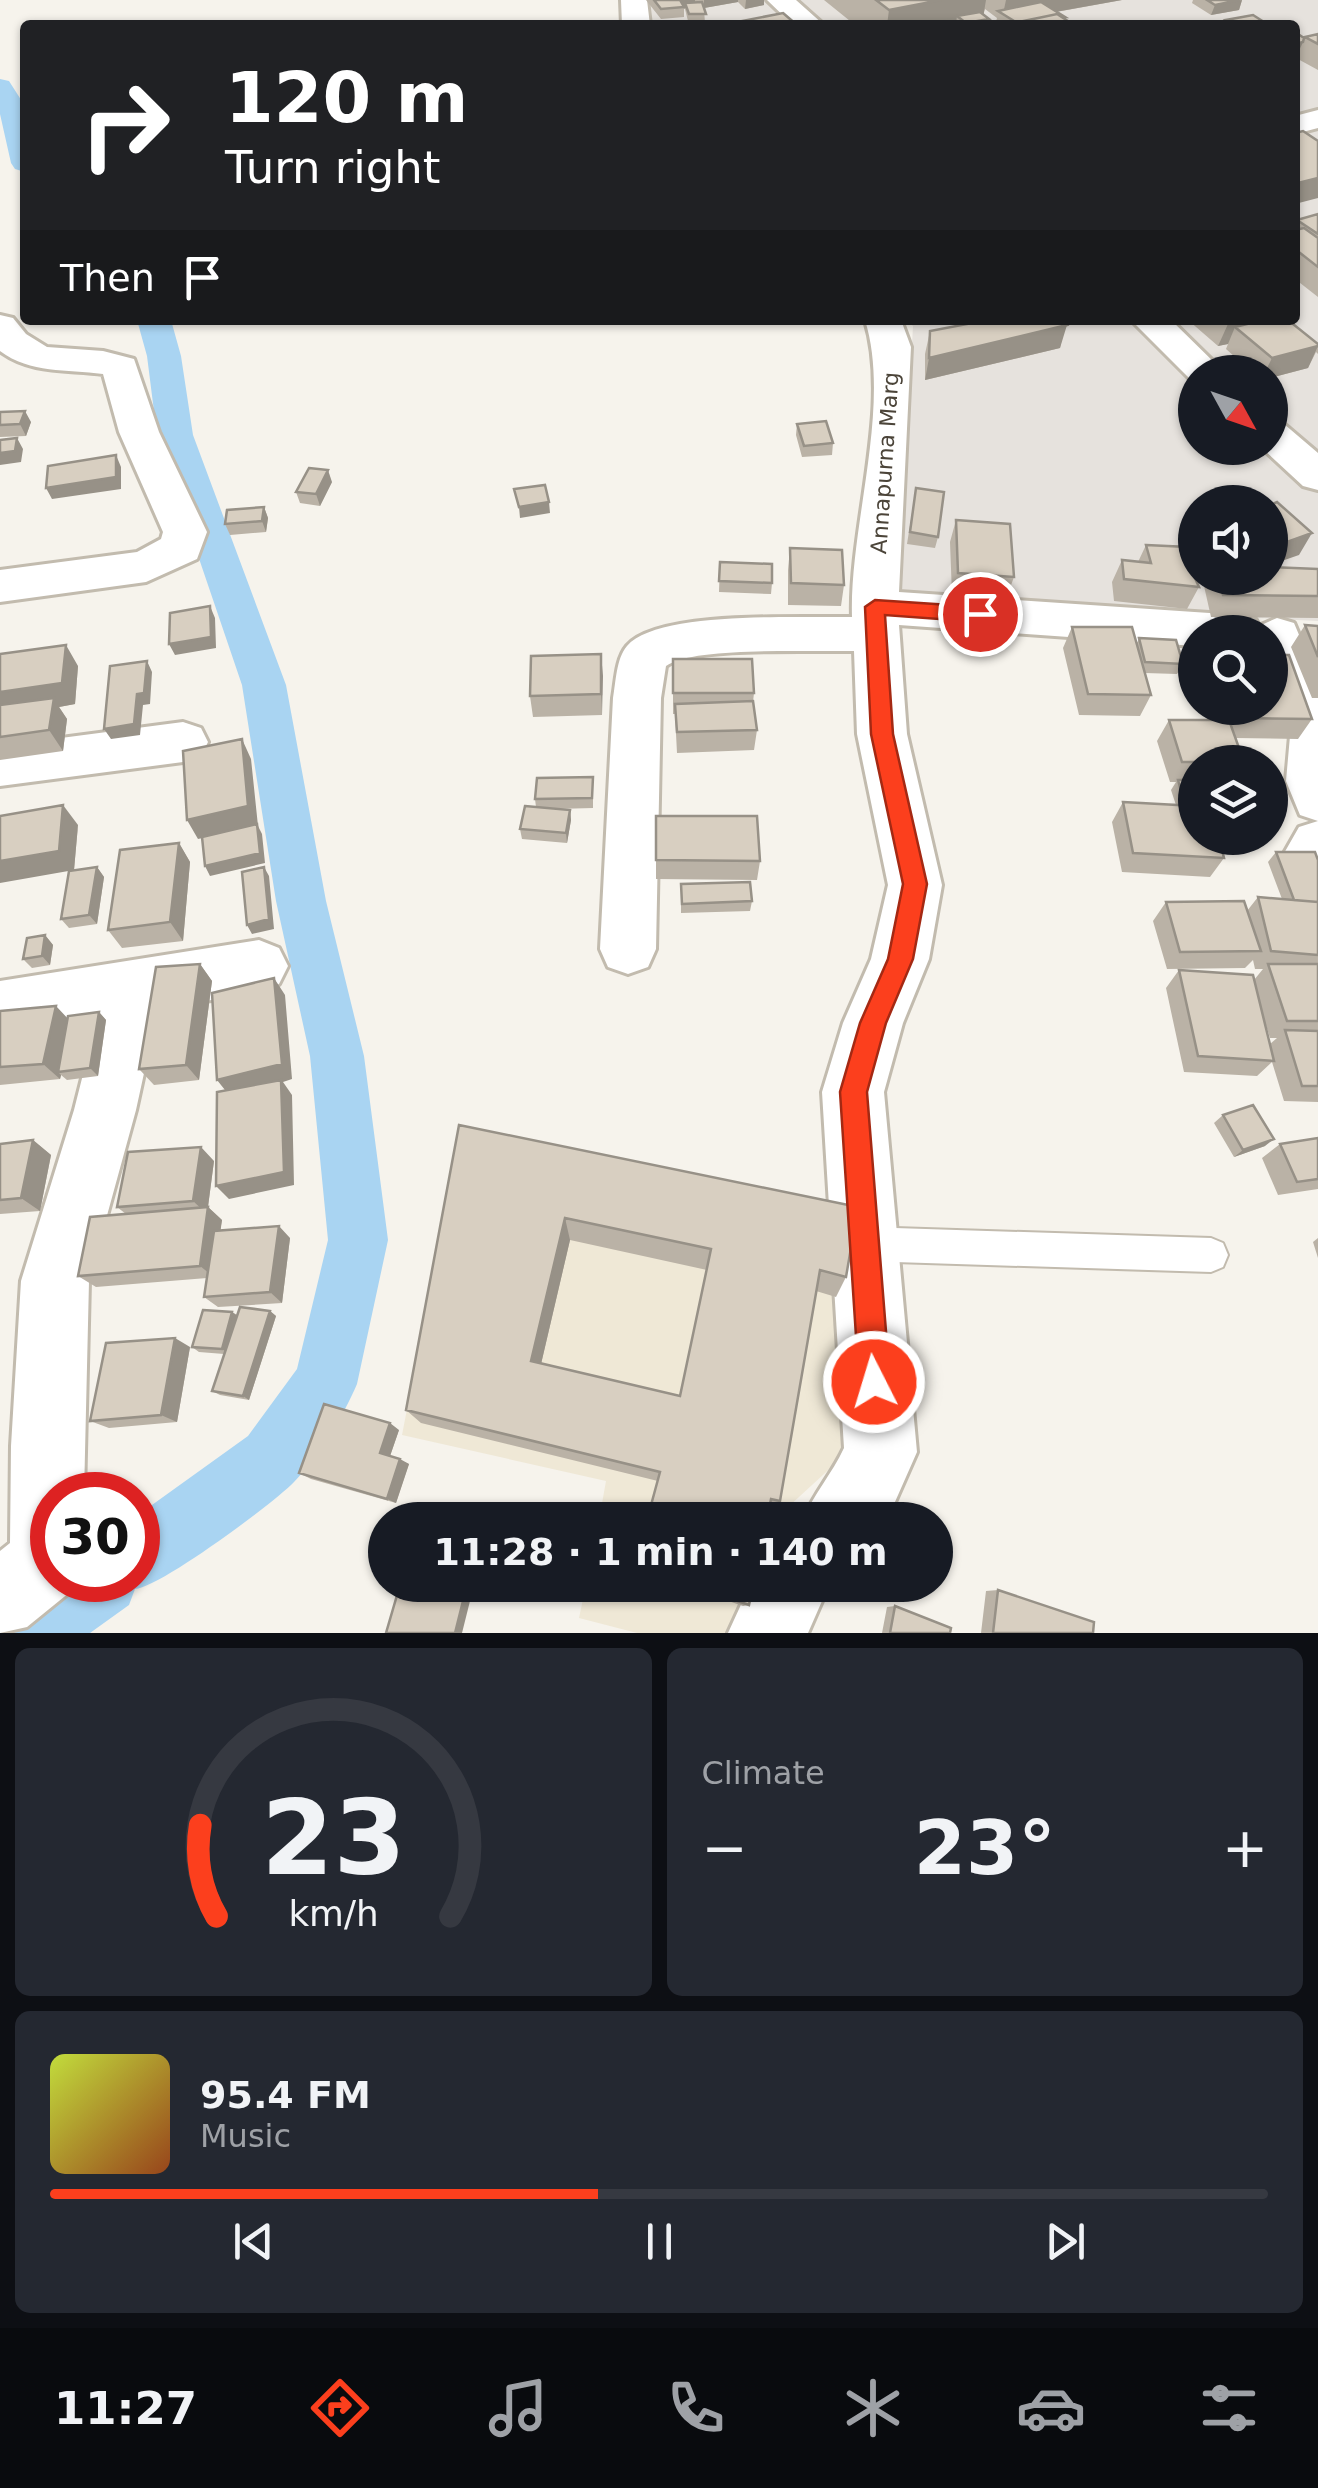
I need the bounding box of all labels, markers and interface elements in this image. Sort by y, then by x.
text: 120 m [225,57,468,139]
icon: right [60,60,190,190]
text: Turn right [225,141,440,194]
icon: arrive [175,250,230,305]
text: Then [60,256,155,300]
north arrow [1178,355,1288,465]
map controls [1178,355,1288,855]
street label: Annapurna Marg [866,371,904,555]
button: sound [1178,485,1288,595]
pin [938,572,1023,657]
icon: arrive [953,587,1008,642]
button: search [1178,615,1288,725]
button: layers [1178,745,1288,855]
position arrow [822,1330,926,1434]
speed limit sign: 30 [30,1472,160,1602]
text: 11:28 · 1 min · 140 m [433,1530,888,1574]
text: Climate [702,1754,825,1792]
text: 23 [261,1777,406,1899]
text: 23° [914,1804,1056,1892]
text: − [702,1816,748,1880]
text: + [1222,1816,1268,1880]
text: km/h [288,1893,378,1934]
text: 95.4 FM [200,2073,371,2117]
text: Music [200,2117,291,2155]
icon: previous [226,2214,281,2269]
icon: pause [632,2214,687,2269]
icon: next [1038,2214,1093,2269]
icon: directions [305,2373,375,2443]
icon: music [483,2373,553,2443]
icon: phone [661,2373,731,2443]
icon: climate [838,2373,908,2443]
icon: car [1016,2373,1086,2443]
icon: filters [1194,2373,1264,2443]
text: 11:27 [54,2382,197,2435]

